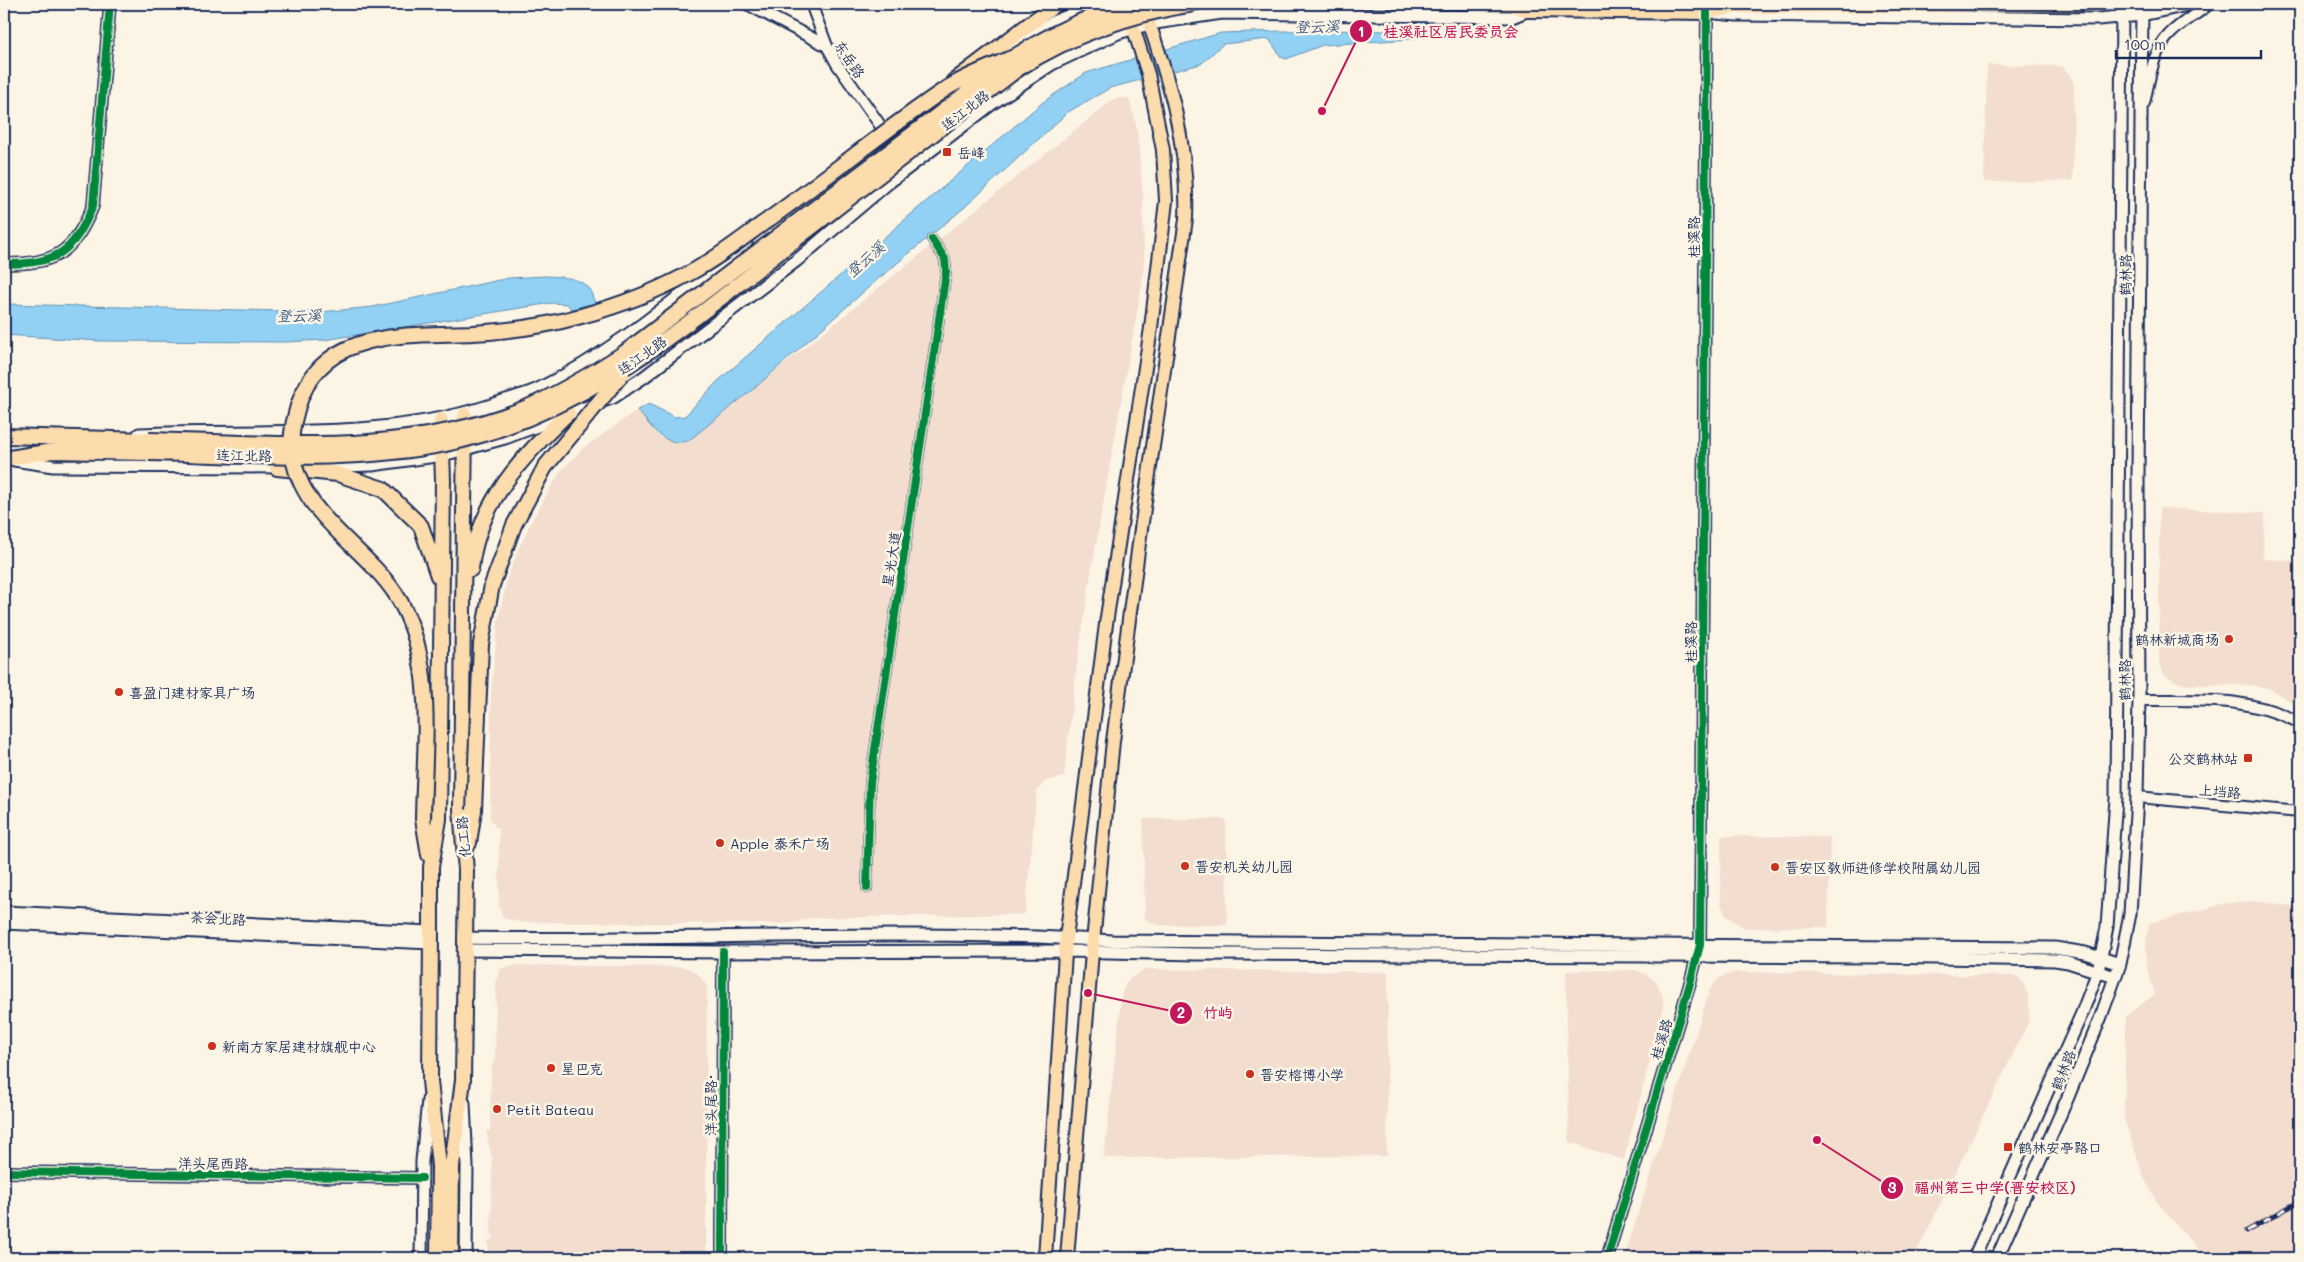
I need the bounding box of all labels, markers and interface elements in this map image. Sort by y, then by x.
water label: 登云溪 [1294,16,1341,36]
callout: 桂溪社区居民委员会 [1348,16,1528,46]
text: 1 [1358,21,1364,41]
text: 桂溪社区居民委员会 [1383,21,1519,41]
scale bar [2116,28,2262,60]
text: 100 m [2124,34,2166,54]
street label: 东岳路 [830,36,870,82]
street label: 连江北路 [937,85,993,135]
place label: 岳峰 [957,143,985,162]
marker: 岳峰 [941,146,953,158]
street label: 桂溪路 [1684,216,1703,258]
water label: 登云溪 [841,236,889,281]
street label: 鹤林路 [2115,254,2135,296]
water label: 登云溪 [276,305,323,325]
street label: 连江北路 [614,331,670,379]
street label: 连江北路 [216,445,272,465]
street label: 星光大道 [877,530,905,588]
street label: 桂溪路 [1681,621,1700,663]
place label: 鹤林新城商场 [2135,630,2219,649]
marker: 鹤林新城商场 [2223,633,2235,645]
street label: 鹤林路 [2115,659,2134,701]
place label: 喜盈门建材家具广场 [129,683,255,702]
marker: 喜盈门建材家具广场 [113,686,125,698]
place label: 公交鹤林站 [2168,749,2238,768]
marker: 公交鹤林站 [2242,752,2254,764]
street label: 上垱路 [2198,780,2242,802]
street label: 化工路 [452,815,474,859]
place label: Apple 泰禾广场 [730,834,830,853]
marker: Apple 泰禾广场 [714,837,726,849]
place label: 晋安机关幼儿园 [1195,857,1293,876]
place label: 晋安区教师进修学校附属幼儿园 [1785,858,1981,877]
marker: 晋安机关幼儿园 [1179,860,1191,872]
marker: 晋安区教师进修学校附属幼儿园 [1769,861,1781,873]
street label: 茶会北路 [190,907,246,929]
callout: 竹屿 [1168,998,1243,1028]
text: 2 [1177,1002,1185,1022]
text: 竹屿 [1203,1002,1233,1022]
street label: 桂溪路 [1646,1016,1676,1062]
place label: 新南方家居建材旗舰中心 [222,1037,376,1056]
marker: 新南方家居建材旗舰中心 [206,1040,218,1052]
street label: 鹤林路 [2046,1047,2080,1093]
place label: 星巴克 [561,1059,603,1078]
marker: 星巴克 [545,1062,557,1074]
place label: 晋安榕博小学 [1260,1065,1344,1084]
marker: 晋安榕博小学 [1244,1068,1256,1080]
street label: 洋头尾路· [701,1074,720,1136]
place label: Petit Bateau [507,1100,594,1119]
marker: Petit Bateau [491,1103,503,1115]
place label: 鹤林安亭路口 [2018,1138,2102,1157]
marker: 鹤林安亭路口 [2002,1141,2014,1153]
street label: 洋头尾西路 [178,1153,248,1173]
callout: 福州第三中学(晋安校区) [1879,1173,2086,1203]
text: 3 [1887,1177,1897,1197]
text: 福州第三中学(晋安校区) [1914,1177,2076,1197]

